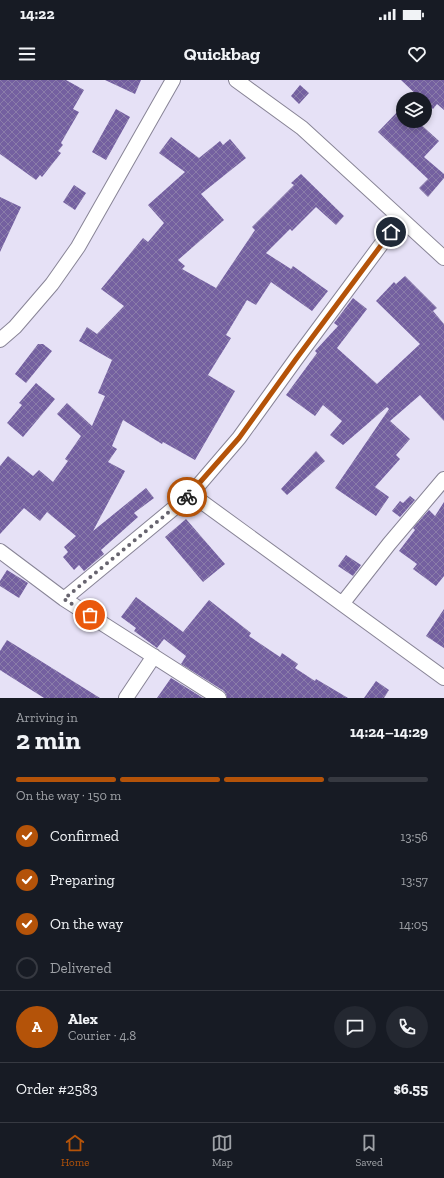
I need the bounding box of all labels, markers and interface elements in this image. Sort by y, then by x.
text: 14:22 [20,5,54,23]
icon: menu [16,43,38,65]
text: Quickbag [184,43,260,65]
icon: heart [406,43,428,65]
map controls [396,92,432,128]
button: layers [396,92,432,128]
pin [374,215,408,249]
icon: home [380,221,402,243]
courier [167,477,207,517]
icon: bike [176,486,198,508]
pin [73,598,107,632]
icon: bag [79,604,101,626]
text: Arriving in [16,710,78,725]
text: 14:24–14:29 [350,723,428,741]
text: 2 min [16,724,81,756]
text: On the way · 150 m [16,788,121,803]
icon: check [16,825,38,847]
text: Confirmed [50,827,119,845]
text: 13:56 [400,829,428,844]
icon: check [16,869,38,891]
text: Preparing [50,871,115,889]
text: 13:57 [401,873,428,888]
icon: check [16,913,38,935]
text: On the way [50,915,123,933]
text: 14:05 [399,917,428,932]
text: Delivered [50,959,112,977]
button: chat [334,1006,376,1048]
button: phone [386,1006,428,1048]
text: Alex [68,1010,98,1028]
text: A [32,1018,42,1036]
text: Courier · 4.8 [68,1028,136,1043]
text: Order #2583 [16,1080,98,1098]
text: $6.55 [394,1080,428,1098]
tab: Home [61,1132,89,1169]
tab: Map [211,1132,233,1169]
tab: Saved [355,1132,383,1169]

